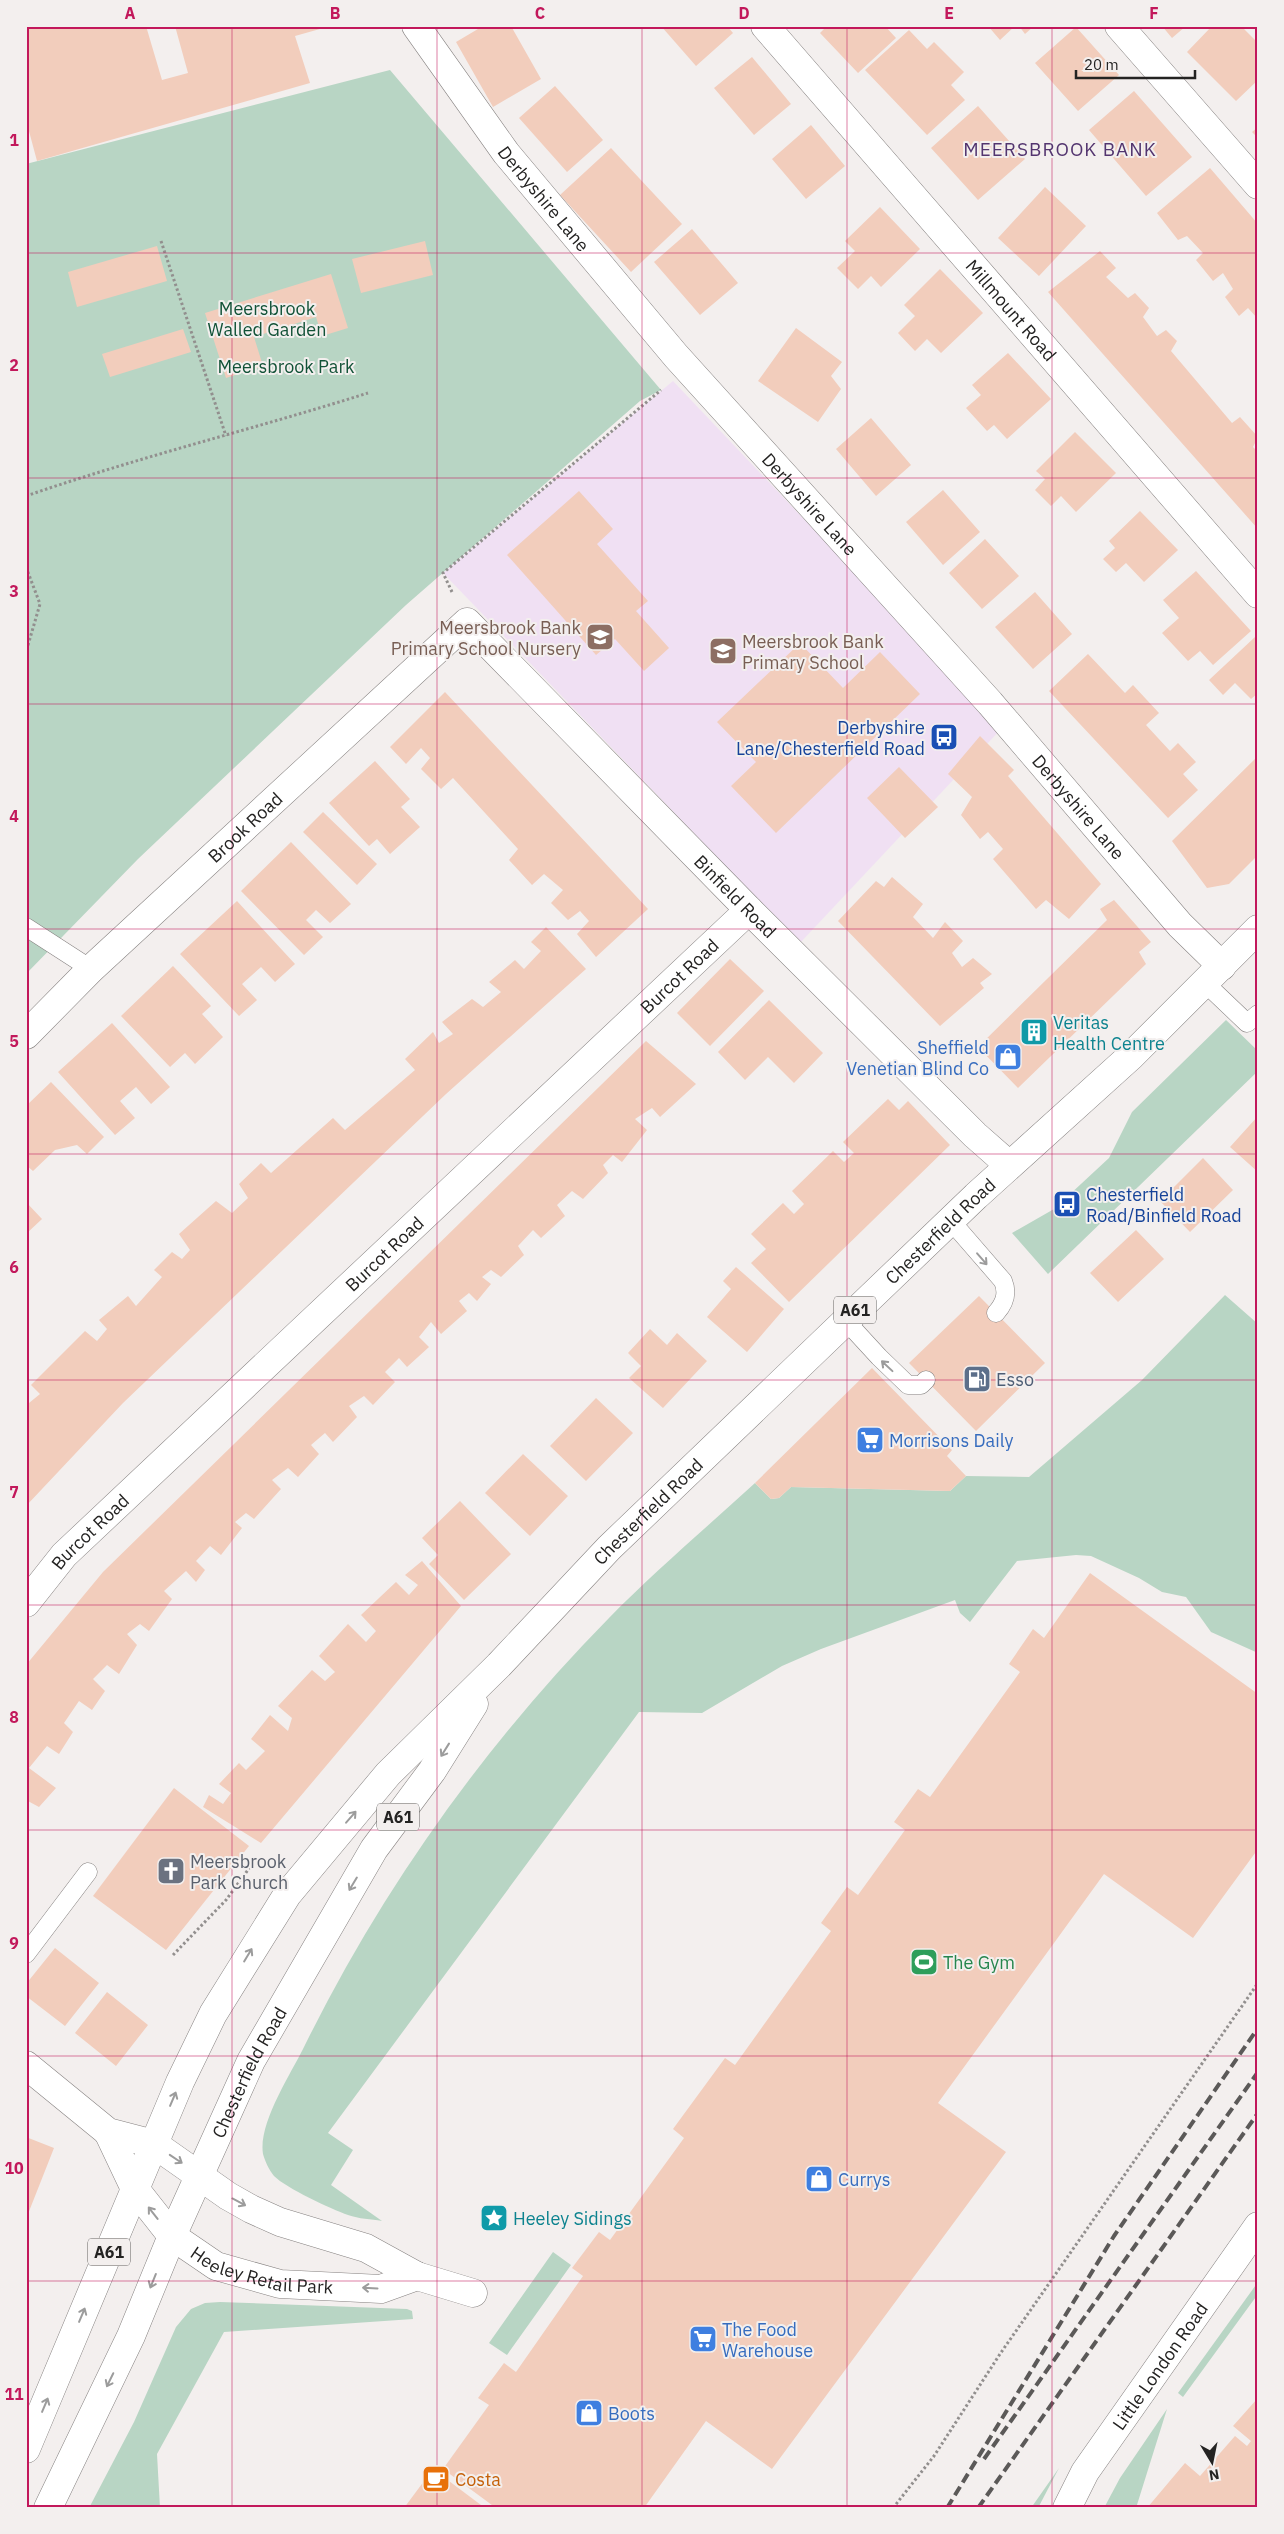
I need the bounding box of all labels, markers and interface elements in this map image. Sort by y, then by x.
text: A [125,3,136,23]
text: B [330,3,341,23]
text: C [535,3,545,23]
text: D [738,3,750,23]
text: E [944,3,954,23]
text: F [1149,3,1159,23]
scale bar [1076,48,1195,80]
text: 20 m [1084,55,1119,74]
text: 1 [9,130,19,150]
district label: MEERSBROOK BANK [963,137,1157,161]
street label: Derbyshire Lane [493,141,595,256]
street label: Millmount Road [961,254,1062,365]
park label: Meersbrook Walled Garden [208,297,326,341]
text: 2 [9,355,19,375]
park label: Meersbrook Park [217,355,355,378]
street label: Derbyshire Lane [757,448,862,560]
text: 3 [9,581,19,601]
place label: Meersbrook Bank Primary School Nursery [391,616,582,660]
school or university icon: Meersbrook Bank Primary School Nursery [585,622,615,652]
place label: Meersbrook Bank Primary School [742,630,884,674]
school or university icon: Meersbrook Bank Primary School [708,636,738,666]
place label: Derbyshire Lane/Chesterfield Road [736,716,925,760]
bus stop icon: Derbyshire Lane/Chesterfield Road [929,722,959,752]
street label: Derbyshire Lane [1028,750,1130,864]
street label: Brook Road [203,787,287,867]
text: 4 [9,806,19,826]
street label: Binfield Road [690,850,782,942]
street label: Burcot Road [635,933,723,1018]
place label: Veritas Health Centre [1053,1011,1165,1055]
building icon: Veritas Health Centre [1019,1017,1049,1047]
text: 5 [9,1031,19,1051]
place label: Sheffield Venetian Blind Co [846,1036,989,1080]
shop icon: Sheffield Venetian Blind Co [993,1042,1023,1072]
street label: Chesterfield Road [880,1173,1000,1289]
place label: Chesterfield Road/Binfield Road [1086,1183,1242,1227]
bus stop icon: Chesterfield Road/Binfield Road [1052,1189,1082,1219]
street label: Burcot Road [340,1211,428,1296]
one-way arrow [976,1252,988,1265]
text: 6 [9,1257,19,1277]
road number: A61 [834,1296,876,1324]
one-way arrow [881,1360,894,1372]
fuel station icon: Esso [962,1364,992,1394]
place label: Esso [996,1368,1034,1391]
supermarket icon: Morrisons Daily [855,1425,885,1455]
place label: Morrisons Daily [889,1429,1013,1452]
street label: Chesterfield Road [588,1453,708,1569]
text: 7 [9,1482,19,1502]
street label: Burcot Road [46,1489,133,1574]
text: 8 [9,1707,19,1727]
one-way arrow [440,1743,450,1757]
road number: A61 [377,1804,419,1830]
one-way arrow [345,1810,357,1823]
place label: Meersbrook Park Church [190,1850,288,1894]
church icon: Meersbrook Park Church [156,1856,186,1886]
one-way arrow [348,1877,358,1891]
text: 9 [9,1933,19,1953]
sports icon: The Gym [909,1947,939,1977]
one-way arrow [244,1949,254,1963]
place label: The Gym [943,1951,1015,1974]
street label: Chesterfield Road [206,2003,292,2141]
one-way arrow [168,2092,178,2107]
one-way arrow [169,2154,183,2164]
text: 10 [4,2158,24,2178]
shop icon: Currys [804,2164,834,2194]
place label: Currys [838,2168,890,2191]
one-way arrow [231,2197,246,2207]
place icon: Heeley Sidings [479,2203,509,2233]
one-way arrow [148,2207,159,2220]
place label: Heeley Sidings [513,2207,632,2230]
road number: A61 [88,2238,130,2266]
street label: Heeley Retail Park [186,2241,334,2298]
one-way arrow [148,2273,157,2288]
one-way arrow [363,2284,379,2293]
street label: Little London Road [1107,2298,1212,2434]
one-way arrow [78,2308,88,2323]
place label: The Food Warehouse [722,2318,813,2362]
supermarket icon: The Food Warehouse [688,2324,718,2354]
one-way arrow [104,2372,114,2387]
text: 11 [4,2384,24,2404]
one-way arrow [41,2398,50,2413]
shop icon: Boots [574,2398,604,2428]
place label: Boots [608,2402,655,2425]
north arrow [1186,2436,1236,2486]
cafe icon: Costa [421,2464,451,2494]
text: N [1208,2465,1221,2485]
place label: Costa [455,2468,501,2491]

